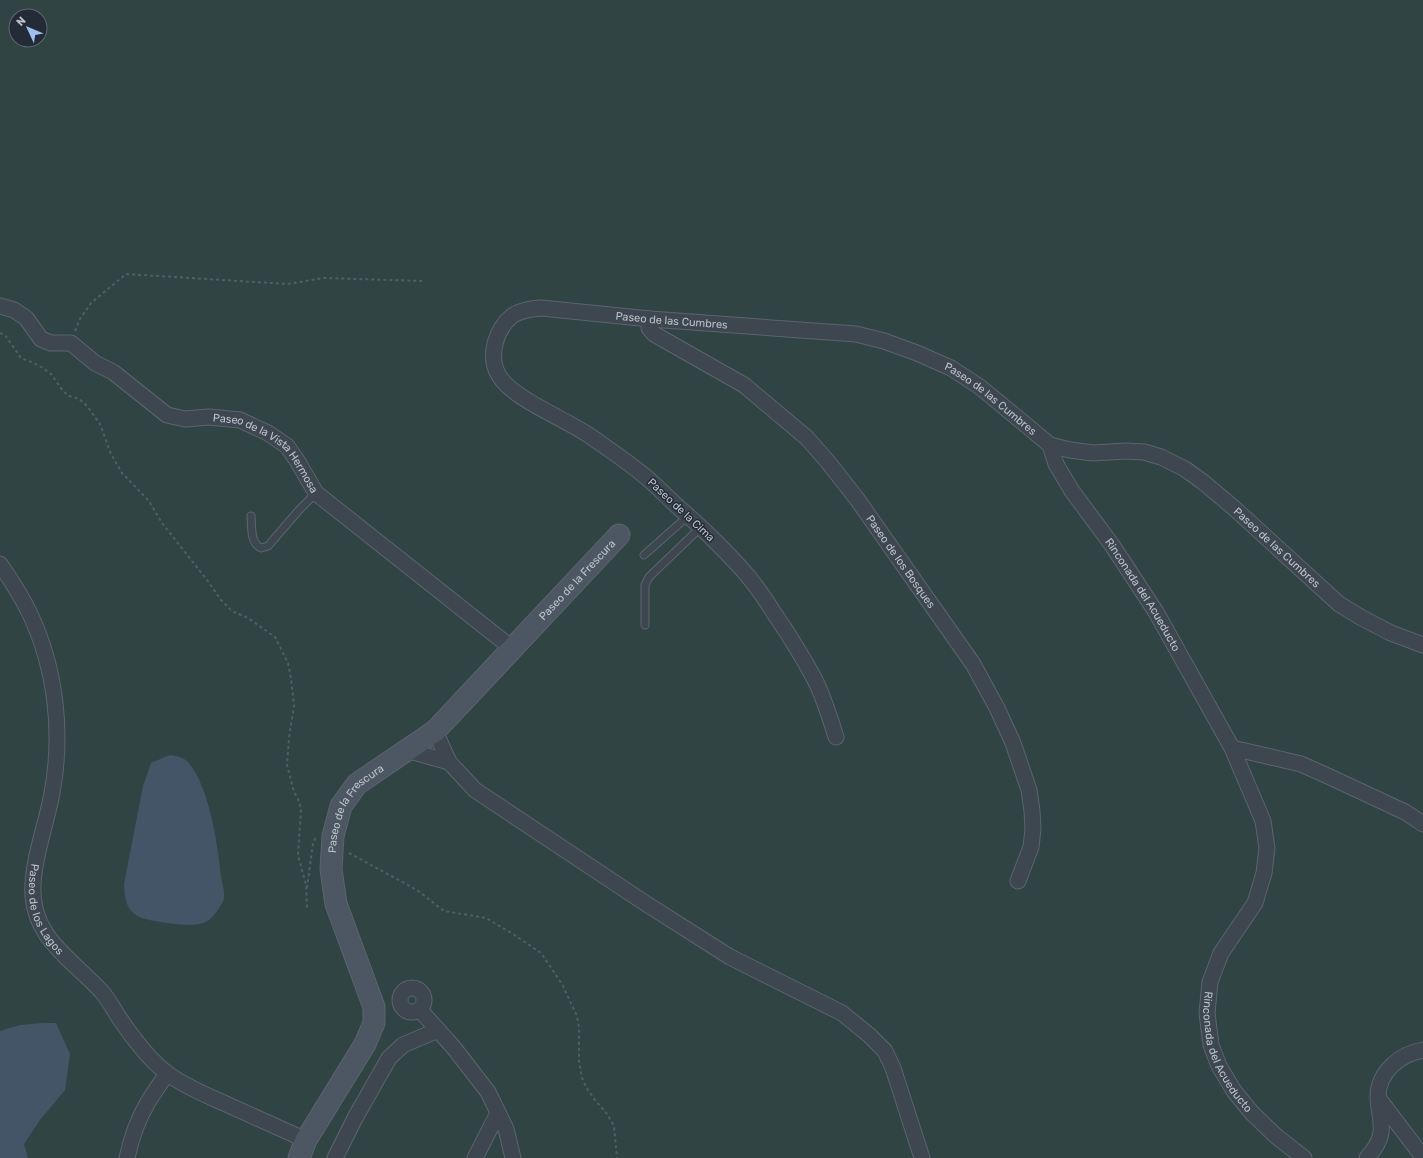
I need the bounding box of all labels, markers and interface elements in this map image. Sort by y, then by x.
north arrow [8,8,48,48]
text: N [14,14,29,29]
street label: Paseo de las Cumbres [615,309,729,331]
street label: Paseo de las Cumbres [943,360,1040,438]
street label: Paseo de la Vista Hermosa [212,411,321,495]
street label: Paseo de la Cima [645,476,717,544]
street label: Paseo de las Cumbres [1231,505,1323,590]
street label: Paseo de los Bosques [864,512,938,611]
street label: Rinconada del Acueducto [1103,536,1183,653]
street label: Paseo de la Frescura [536,537,618,623]
street label: Paseo de la Frescura [325,761,386,853]
street label: Paseo de los Lagos [26,863,67,958]
street label: Rinconada del Acueducto [1200,991,1255,1115]

